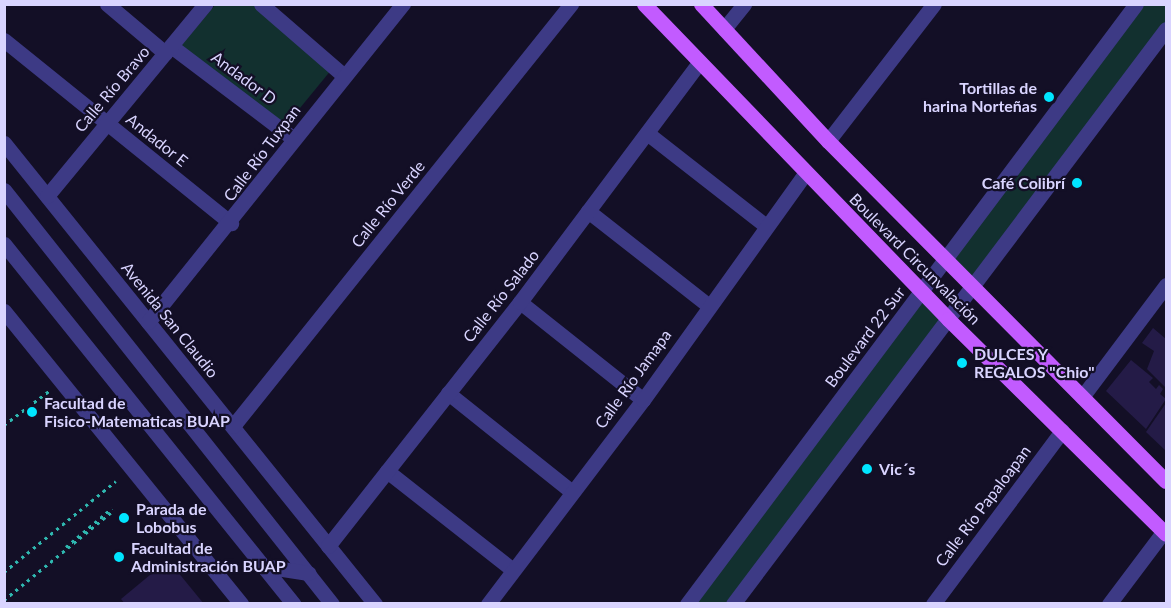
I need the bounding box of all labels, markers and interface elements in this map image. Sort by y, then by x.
street label: Calle Río Bravo [70,42,154,136]
street label: Andador D [208,47,280,109]
place label: Tortillas de harina Norteñas [923,78,1037,116]
marker: Tortillas de harina Norteñas [1042,90,1056,104]
street label: Calle Río Tuxpan [219,101,305,205]
street label: Andador E [122,109,192,171]
street label: Calle Río Verde [347,157,429,251]
place label: Café Colibrí [982,173,1065,193]
marker: Café Colibrí [1070,176,1084,190]
street label: Boulevard Circunvalación [845,189,985,329]
street label: Calle Río Salado [459,246,543,346]
street label: Avenida San Claudio [117,258,223,382]
street label: Boulevard 22 Sur [821,283,909,391]
street label: Calle Río Jamapa [591,326,675,432]
place label: DULCES Y REGALOS "Chio" [974,344,1094,382]
marker: DULCES Y REGALOS "Chio" [955,356,969,370]
place label: Facultad de Fisico-Matematicas BUAP [44,393,230,431]
marker: Facultad de Fisico-Matematicas BUAP [25,405,39,419]
street label: Calle Río Papaloapan [931,442,1035,570]
place label: Vic´s [879,459,915,479]
marker: Vic´s [860,462,874,476]
place label: Parada de Lobobus [136,499,206,537]
marker: Parada de Lobobus [117,511,131,525]
place label: Facultad de Administración BUAP [131,538,286,576]
marker: Facultad de Administración BUAP [112,550,126,564]

